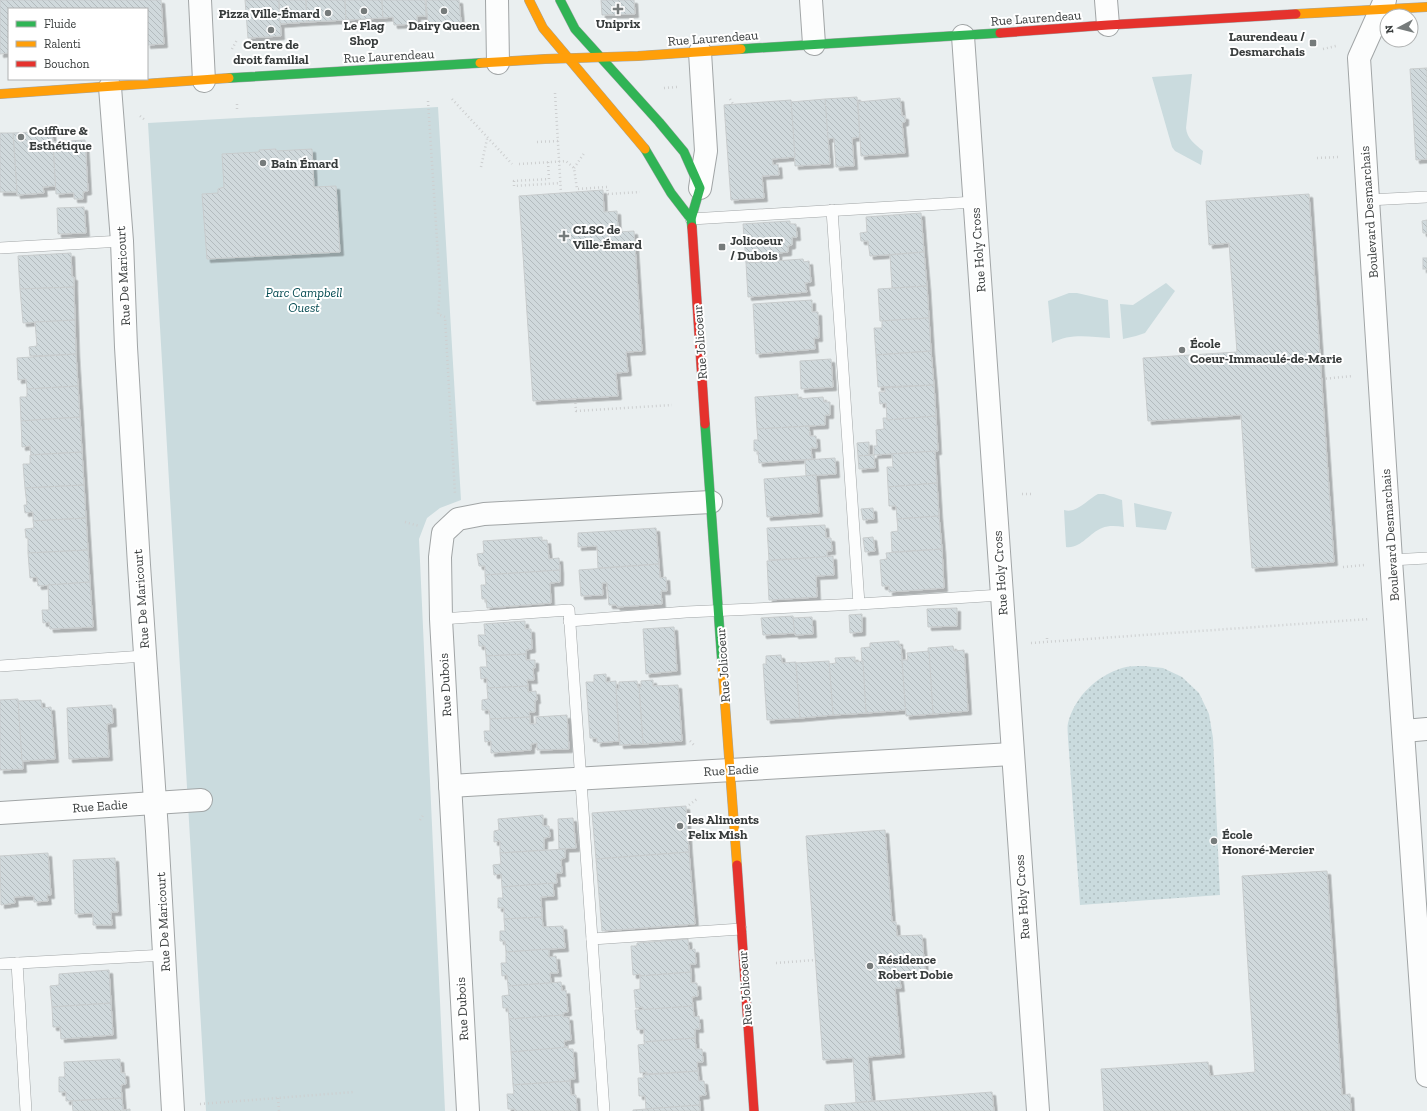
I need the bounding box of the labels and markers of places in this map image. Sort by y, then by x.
marker: Uniprix [613,4,623,14]
place label: Pizza Ville-Émard [219,6,321,21]
marker: Le Flag Shop [359,6,369,16]
marker: Dairy Queen [439,6,449,16]
marker: Pizza Ville-Émard [323,8,333,18]
place label: Uniprix [596,16,640,31]
place label: Le Flag Shop [343,18,385,48]
place label: Dairy Queen [408,18,480,33]
marker: Centre de droit familial [266,25,276,35]
place label: Laurendeau / Desmarchais [1229,29,1305,59]
place label: Centre de droit familial [233,37,309,67]
marker: Laurendeau / Desmarchais [1308,38,1318,48]
place label: Coiffure & Esthétique [29,123,93,153]
marker: Coiffure & Esthétique [16,132,26,142]
place label: Bain Émard [271,156,339,171]
marker: Bain Émard [258,158,268,168]
place label: CLSC de Ville-Émard [573,222,642,252]
marker: CLSC de Ville-Émard [558,230,570,242]
place label: Jolicoeur / Dubois [730,233,783,263]
marker: Jolicoeur / Dubois [717,242,727,252]
place label: École Coeur-Immaculé-de-Marie [1190,336,1343,366]
marker: École Coeur-Immaculé-de-Marie [1177,345,1187,355]
place label: les Aliments Felix Mish [688,812,759,842]
marker: les Aliments Felix Mish [675,821,685,831]
place label: École Honoré-Mercier [1222,827,1315,857]
marker: École Honoré-Mercier [1209,836,1219,846]
place label: Résidence Robert Dobie [878,952,954,982]
marker: Résidence Robert Dobie [865,961,875,971]

